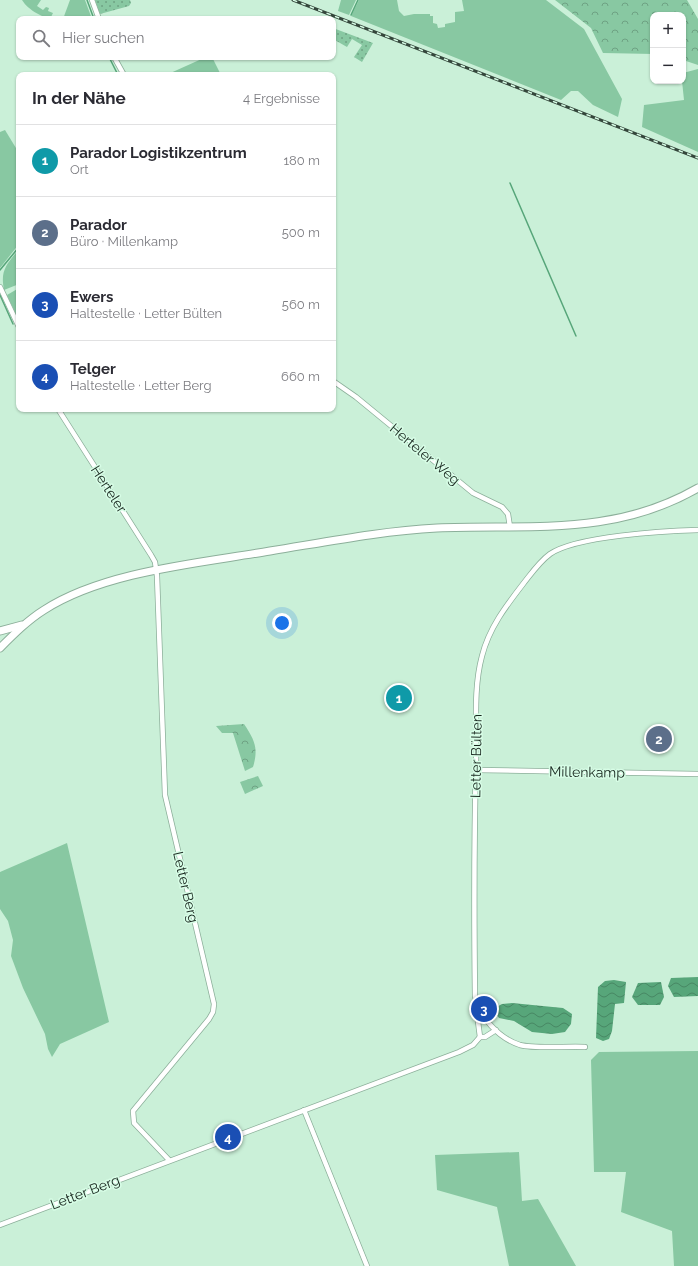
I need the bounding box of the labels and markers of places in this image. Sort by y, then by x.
pin: 1 [386,683,412,713]
pin: 2 [646,724,672,754]
pin: 3 [471,994,497,1024]
pin: 4 [215,1122,241,1152]

